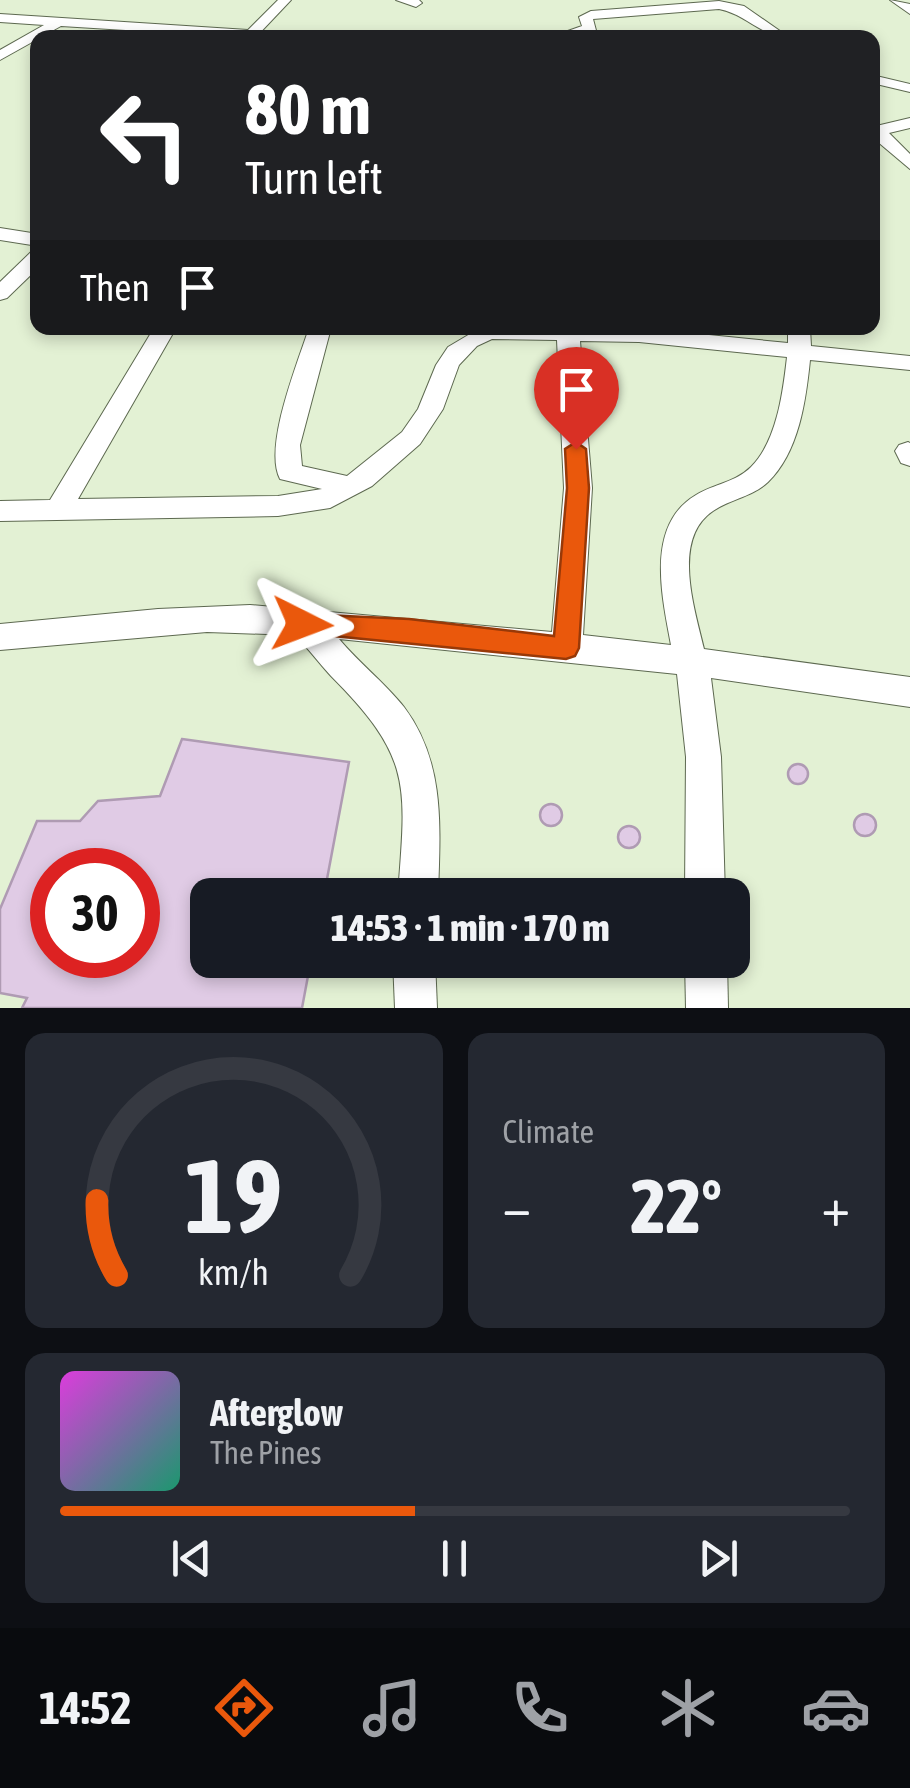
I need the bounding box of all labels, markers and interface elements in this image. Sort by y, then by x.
text: 80 m [245,69,371,149]
icon: left [80,70,210,200]
text: Turn left [245,152,383,204]
icon: arrive [170,260,225,315]
text: Then [80,266,150,309]
pin [534,347,619,450]
icon: arrive [549,362,604,417]
position arrow [250,572,354,676]
speed limit sign: 30 [30,848,160,978]
text: 14:53 · 1 min · 170 m [330,906,610,949]
text: Climate [503,1113,594,1150]
text: 19 [185,1136,283,1255]
text: 22° [631,1163,722,1249]
text: − [503,1175,531,1238]
text: + [821,1175,850,1238]
text: km/h [198,1252,269,1293]
text: Afterglow [210,1391,343,1434]
text: The Pines [210,1434,322,1471]
icon: previous [164,1531,219,1586]
icon: pause [427,1531,482,1586]
icon: next [691,1531,746,1586]
icon: directions [209,1673,279,1743]
icon: music [357,1673,427,1743]
icon: phone [505,1673,575,1743]
icon: climate [653,1673,723,1743]
icon: car [801,1673,871,1743]
text: 14:52 [39,1682,132,1734]

